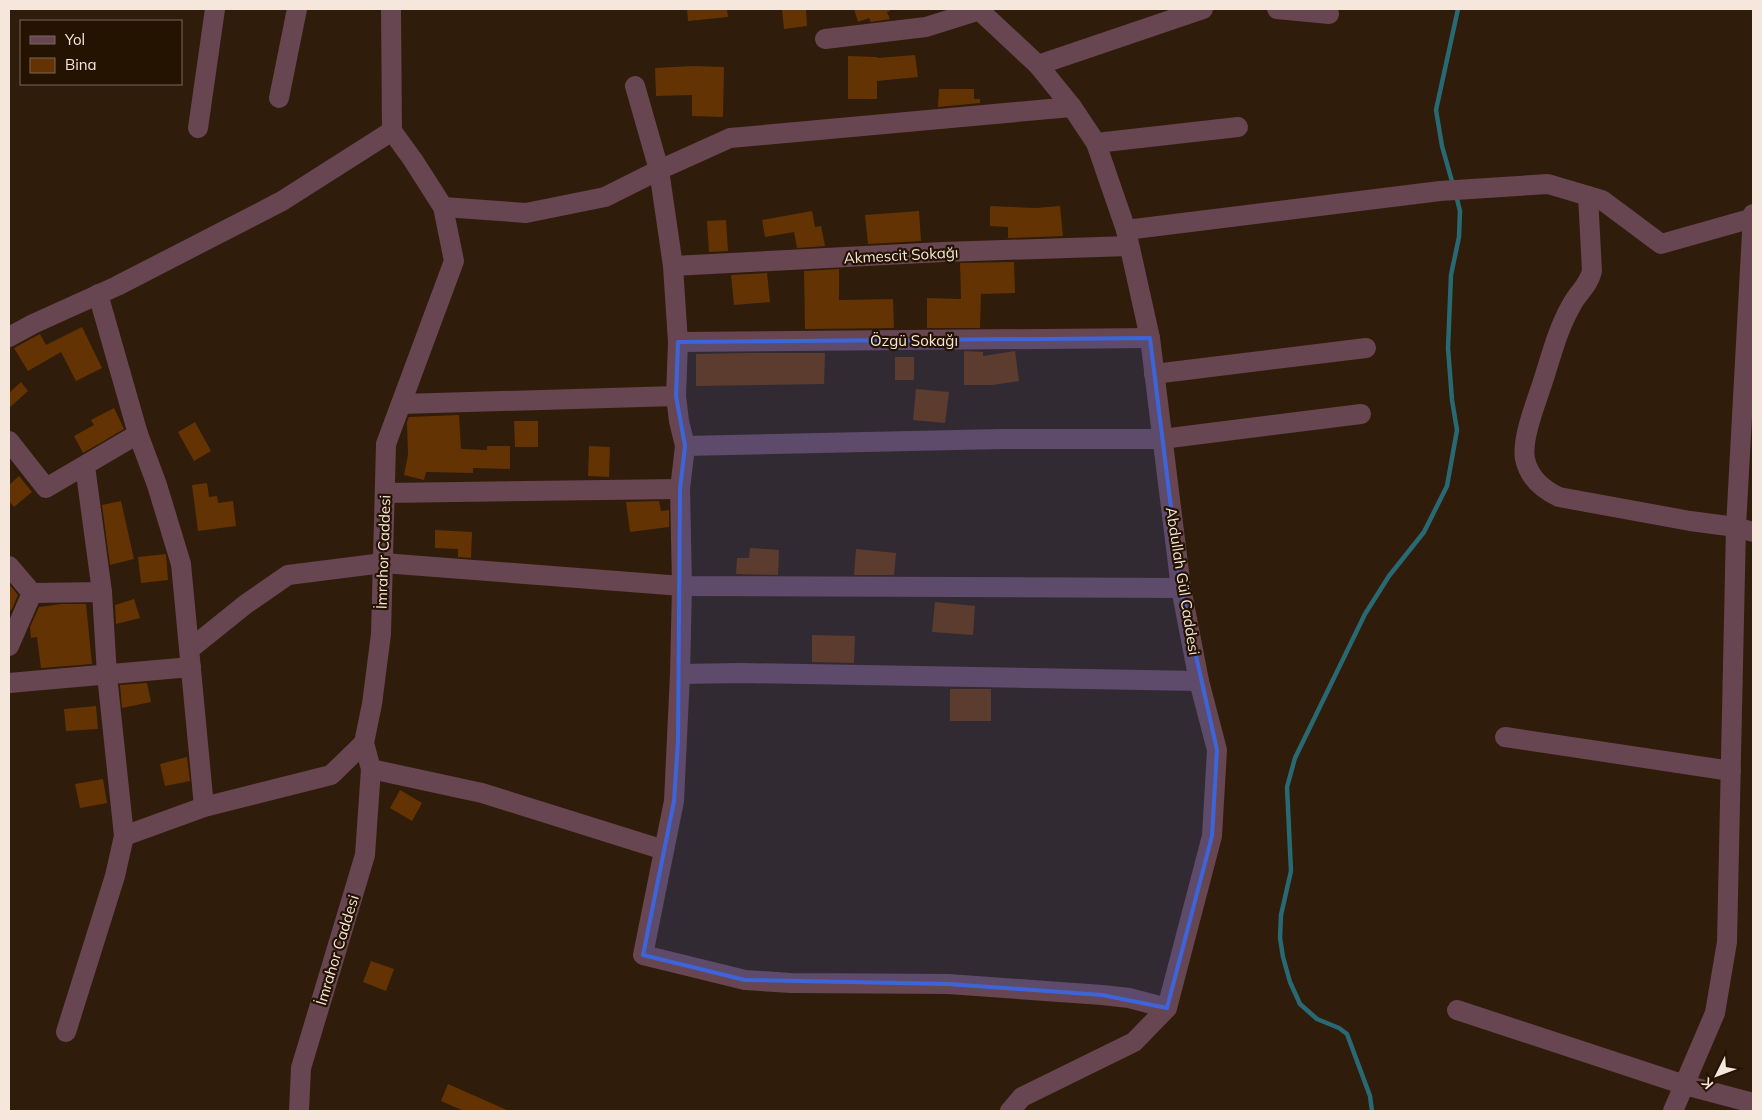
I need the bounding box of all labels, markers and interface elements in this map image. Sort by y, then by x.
legend [20,20,182,85]
text: Yol [64,30,85,49]
text: Bina [65,55,97,74]
street label: Akmescit Sokağı [843,243,959,267]
street label: Özgü Sokağı [870,331,958,350]
street label: İmrahor Caddesi [372,495,394,609]
street label: Abdullah Gül Caddesi [1162,506,1204,656]
street label: İmrahor Caddesi [311,893,363,1007]
north arrow [1692,1050,1742,1100]
text: K [1697,1074,1717,1093]

